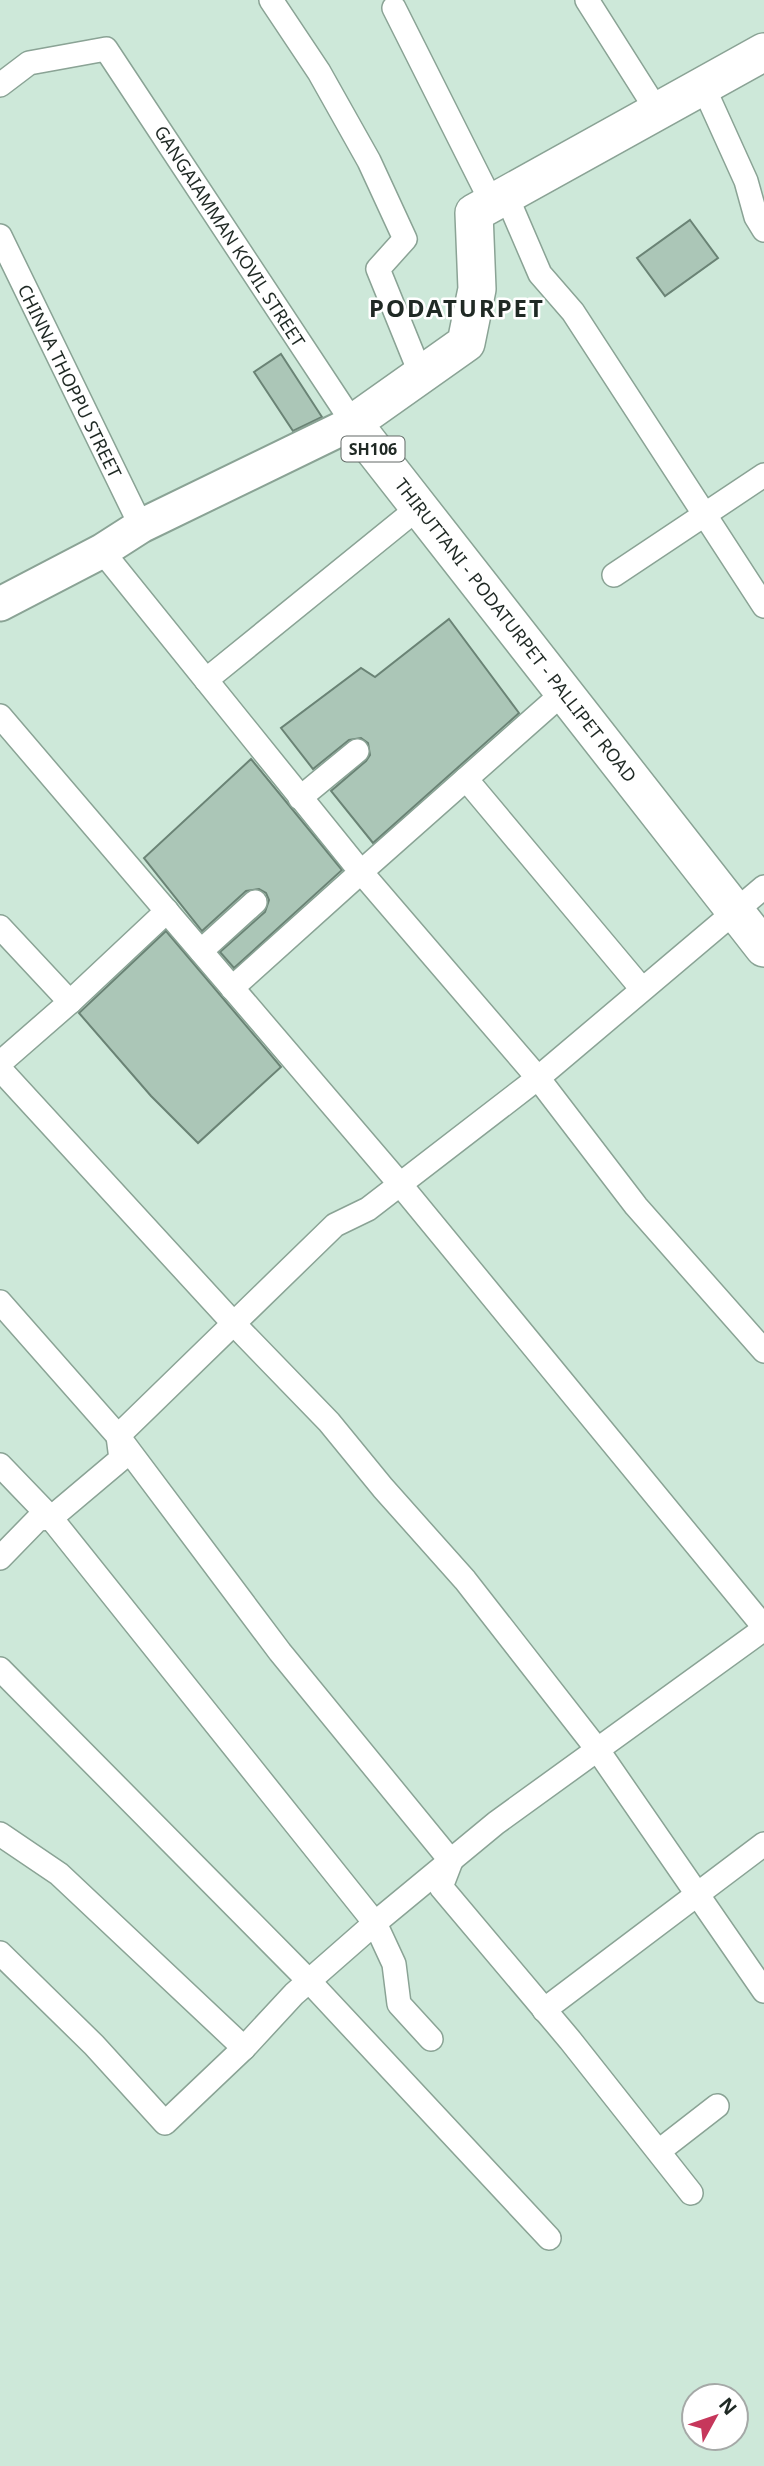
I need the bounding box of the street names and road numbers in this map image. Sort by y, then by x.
street label: GANGAIAMMAN KOVIL STREET [149,121,311,351]
street label: CHINNA THOPPU STREET [13,280,127,482]
road number: SH106 [342,436,404,462]
street label: THIRUTTANI - PODATURPET - PALLIPET ROAD [390,473,642,787]

